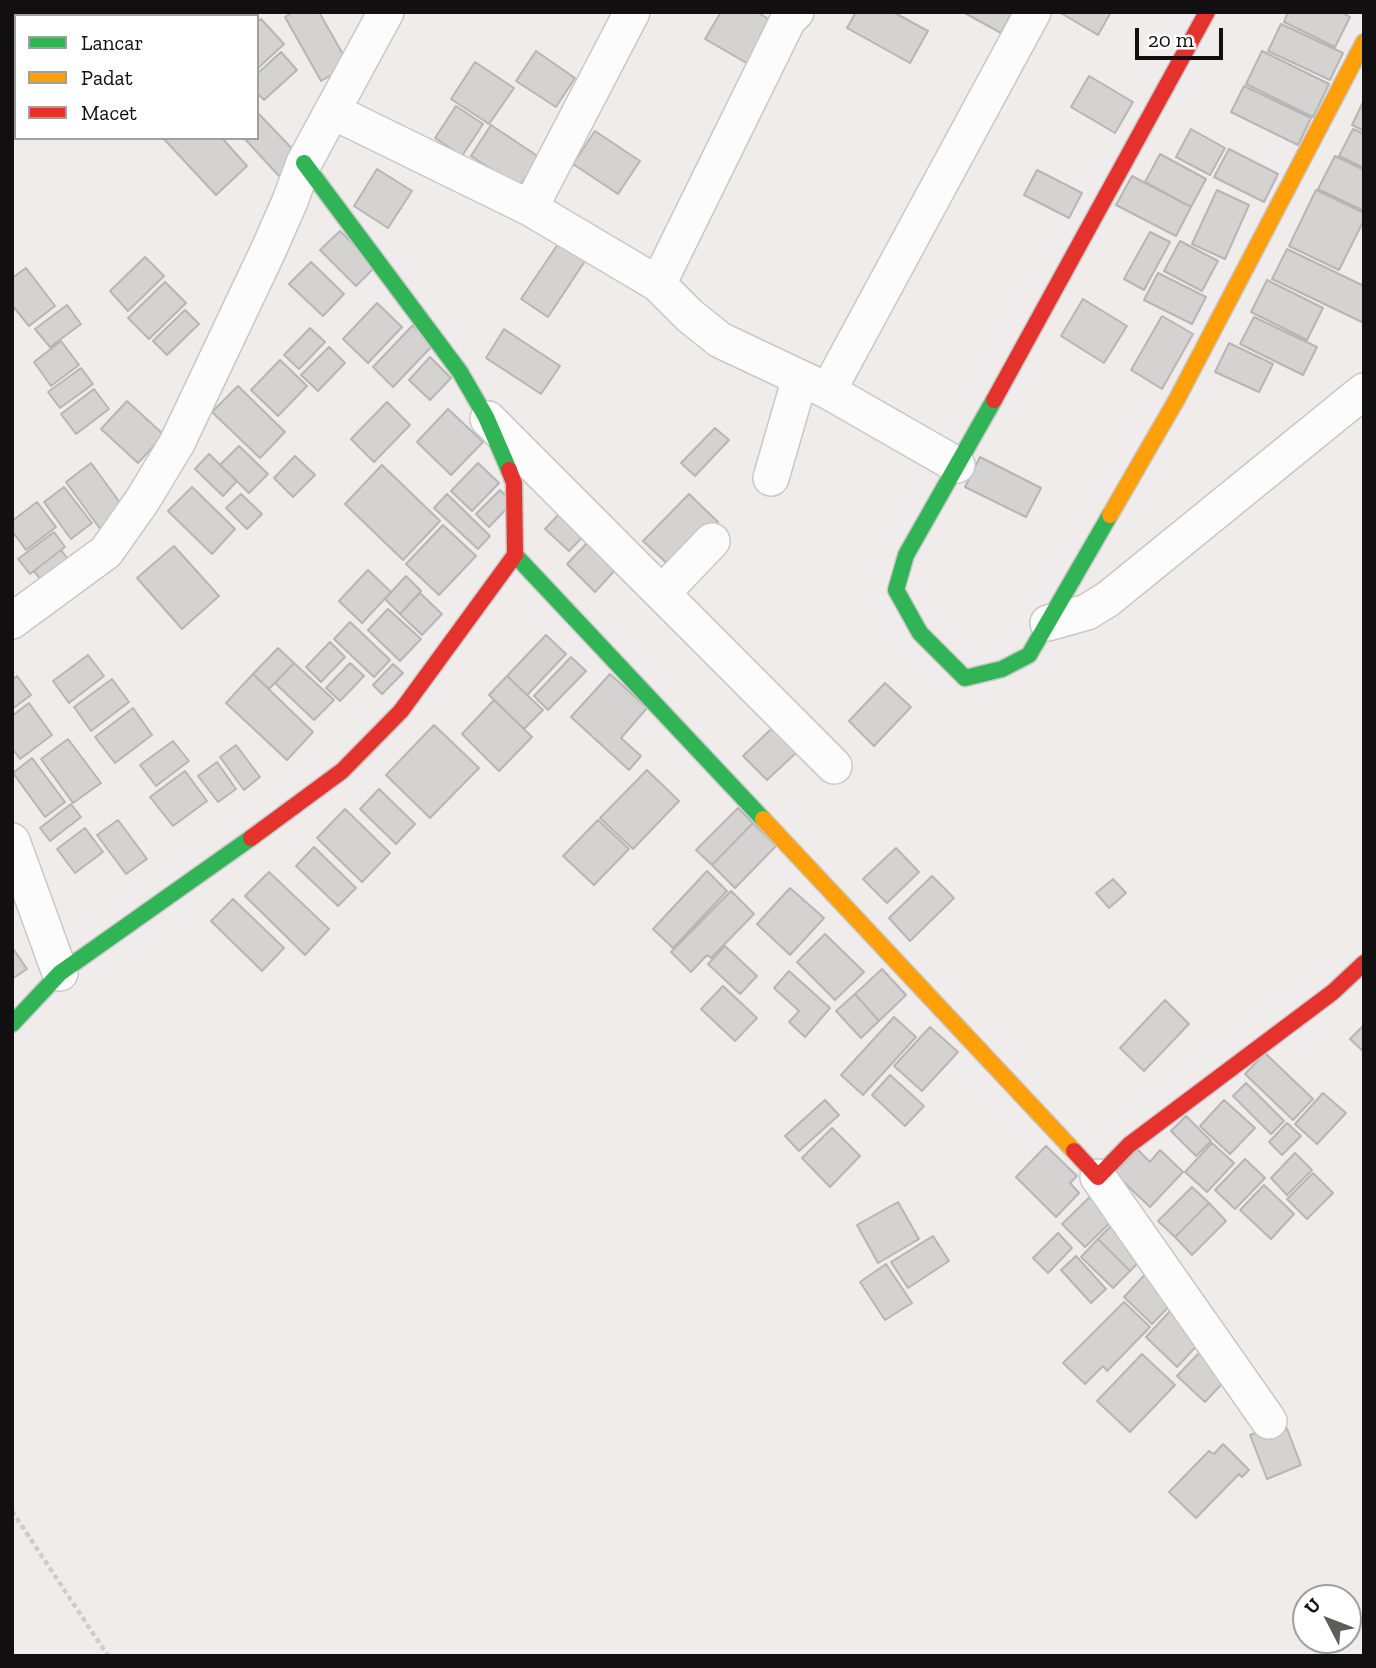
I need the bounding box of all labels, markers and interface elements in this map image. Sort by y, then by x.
legend [14,14,259,140]
scale bar [1138,14,1226,58]
text: 20 m [1148,27,1194,52]
text: Lancar [81,30,143,55]
text: Padat [81,65,133,90]
text: Macet [81,100,137,125]
north arrow [1292,1584,1362,1654]
text: U [1299,1593,1326,1619]

